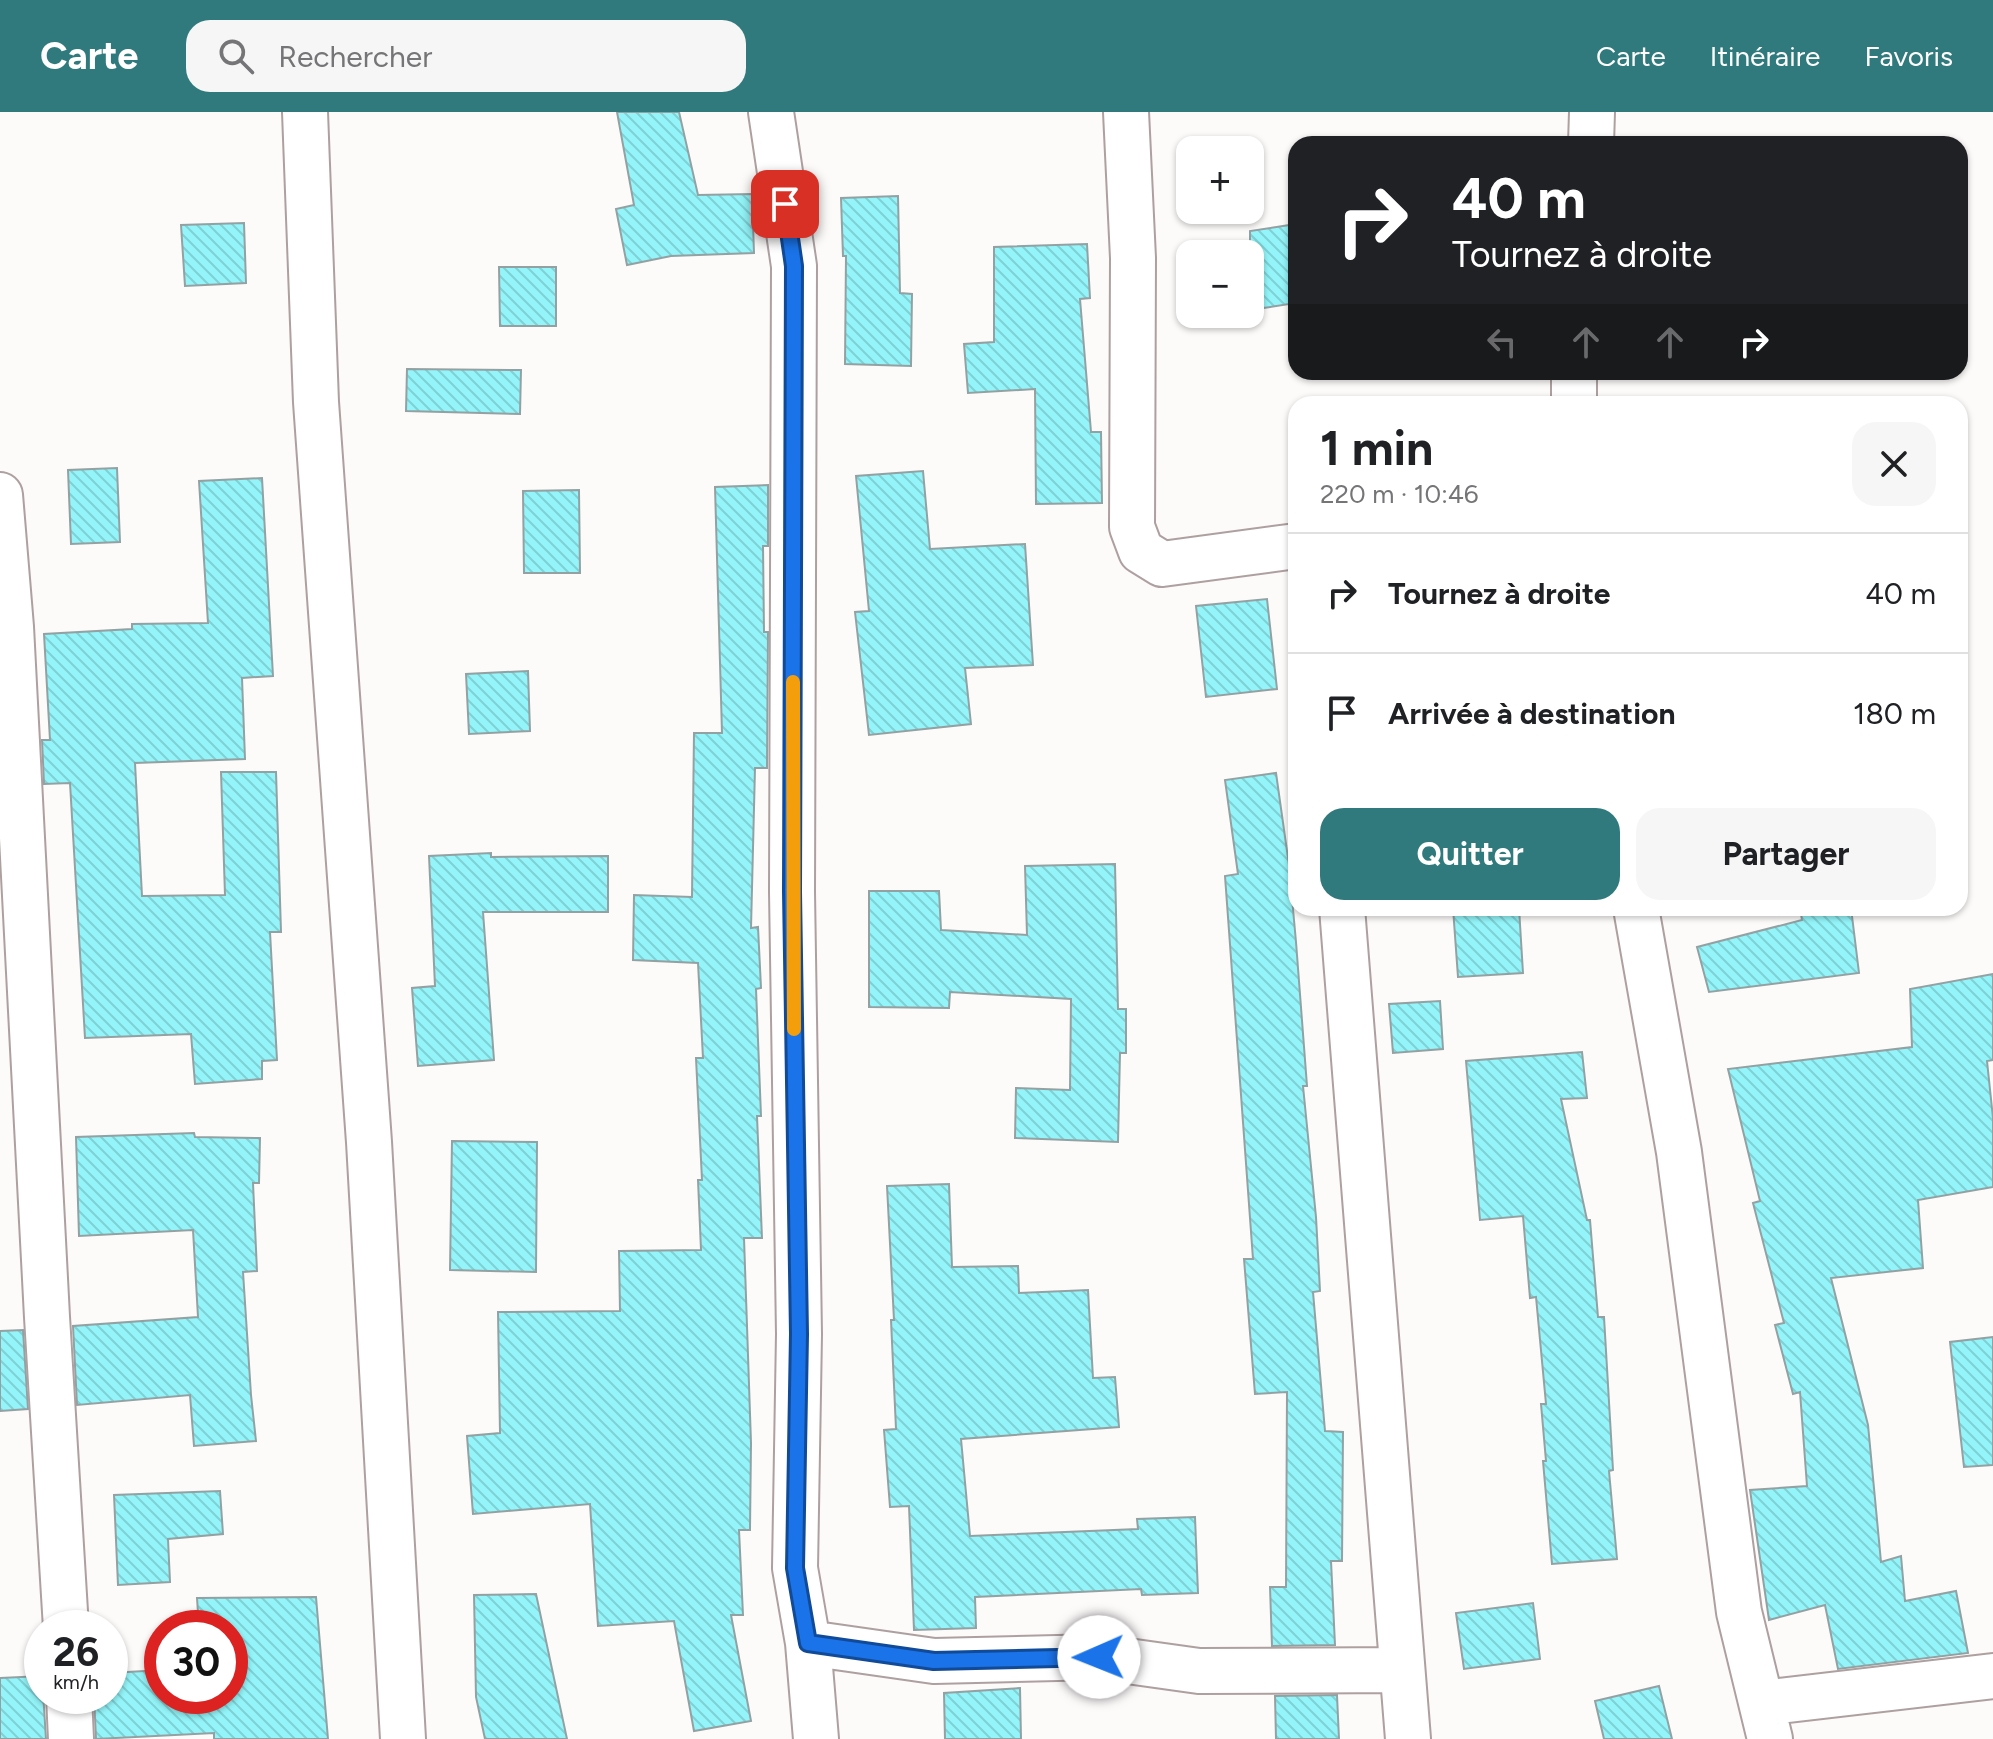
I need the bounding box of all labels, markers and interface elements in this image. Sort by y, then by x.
search box [186,20,746,92]
text: Carte [40,33,138,79]
icon: search [214,34,258,78]
text: Rechercher [278,38,432,75]
text: Carte [1596,39,1666,73]
text: Itinéraire [1710,39,1820,73]
text: Favoris [1864,39,1953,73]
map controls [1176,136,1264,328]
button: + [1176,136,1264,224]
text: 40 m [1452,165,1586,232]
icon: right [1320,168,1424,272]
pin [751,170,819,238]
icon: arrive [763,182,807,226]
text: Tournez à droite [1452,233,1712,276]
button: − [1176,240,1264,328]
icon: left [1480,320,1524,364]
icon: ahead [1564,320,1608,364]
icon: ahead [1648,320,1692,364]
icon: right [1732,320,1776,364]
text: 1 min [1320,419,1433,477]
button: close [1852,422,1936,506]
text: 220 m · 10:46 [1320,478,1479,510]
icon: right [1320,571,1364,615]
text: Tournez à droite [1388,575,1610,612]
text: 40 m [1865,575,1936,612]
icon: arrive [1320,691,1364,735]
text: Arrivée à destination [1388,695,1675,732]
text: 180 m [1853,695,1936,732]
button: Quitter [1320,808,1620,900]
button: Partager [1636,808,1936,900]
speed limit sign: 30 [144,1610,248,1714]
position arrow [1057,1615,1141,1699]
text: 26 [53,1628,99,1676]
text: km/h [53,1670,99,1694]

